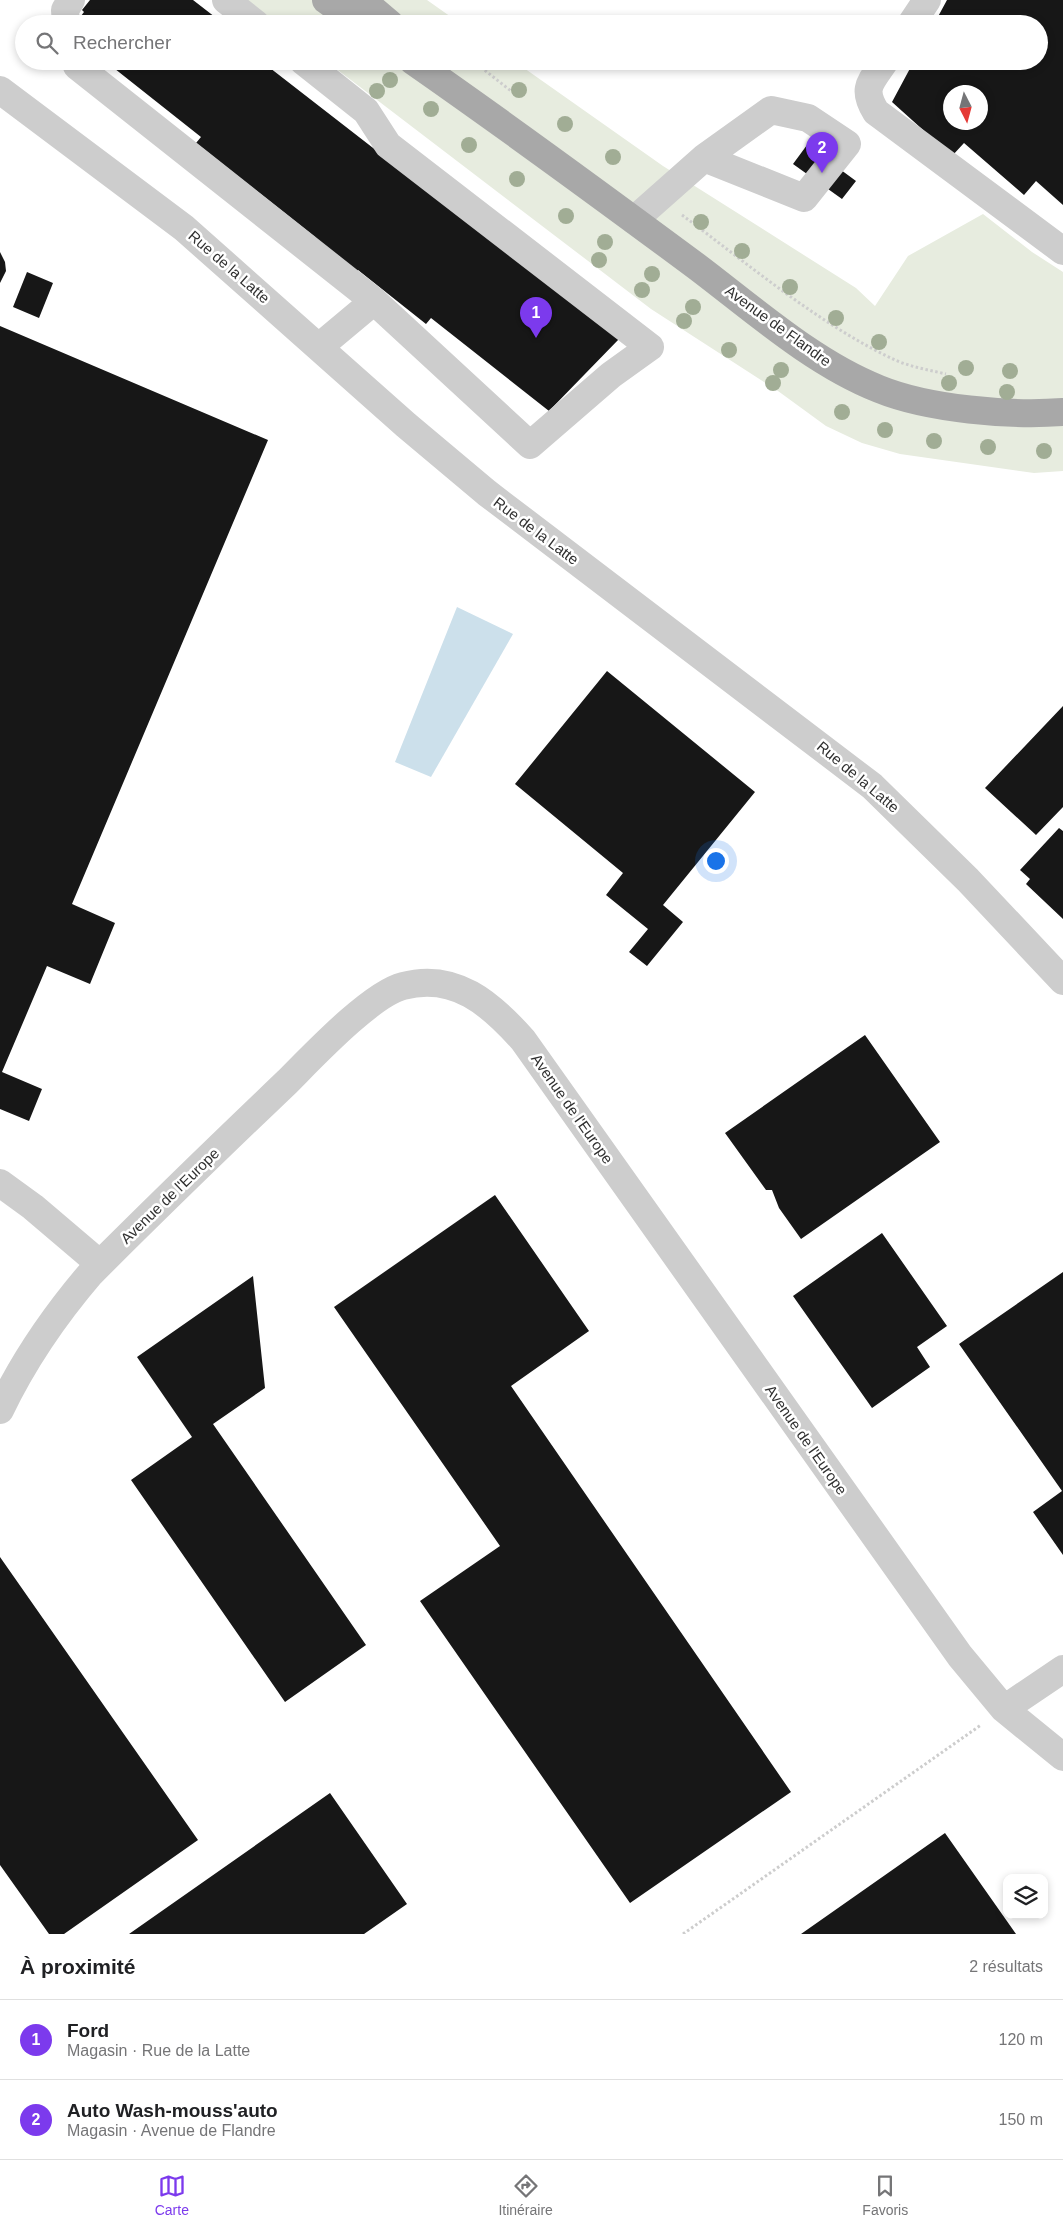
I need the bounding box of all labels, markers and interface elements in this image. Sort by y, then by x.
search box [15,15,1048,70]
icon: search [33,29,61,57]
text: Rechercher [73,32,171,53]
north arrow [943,85,988,130]
pin: 2 [806,132,838,173]
street label: Rue de la Latte [185,227,273,306]
street label: Avenue de Flandre [722,282,834,370]
pin: 1 [520,297,552,338]
street label: Rue de la Latte [491,493,582,568]
street label: Rue de la Latte [814,737,903,816]
your location [703,848,729,874]
street label: Avenue de l'Europe [528,1051,617,1167]
street label: Avenue de l'Europe [117,1144,222,1247]
street label: Avenue de l'Europe [762,1382,851,1498]
map controls [1003,1874,1048,1919]
button: layers [1003,1874,1048,1919]
text: À proximité [20,1955,136,1978]
text: 2 résultats [969,1958,1043,1975]
text: Ford [67,2020,109,2041]
text: 1 [32,2031,40,2048]
text: 120 m [999,2031,1043,2048]
text: Magasin · Rue de la Latte [67,2042,250,2059]
text: Auto Wash-mouss'auto [67,2100,278,2121]
text: 2 [32,2111,40,2128]
text: 150 m [999,2111,1043,2128]
text: Magasin · Avenue de Flandre [67,2122,276,2139]
tab: Carte [155,2172,189,2218]
tab: Itinéraire [498,2172,553,2218]
tab: Favoris [862,2172,908,2218]

